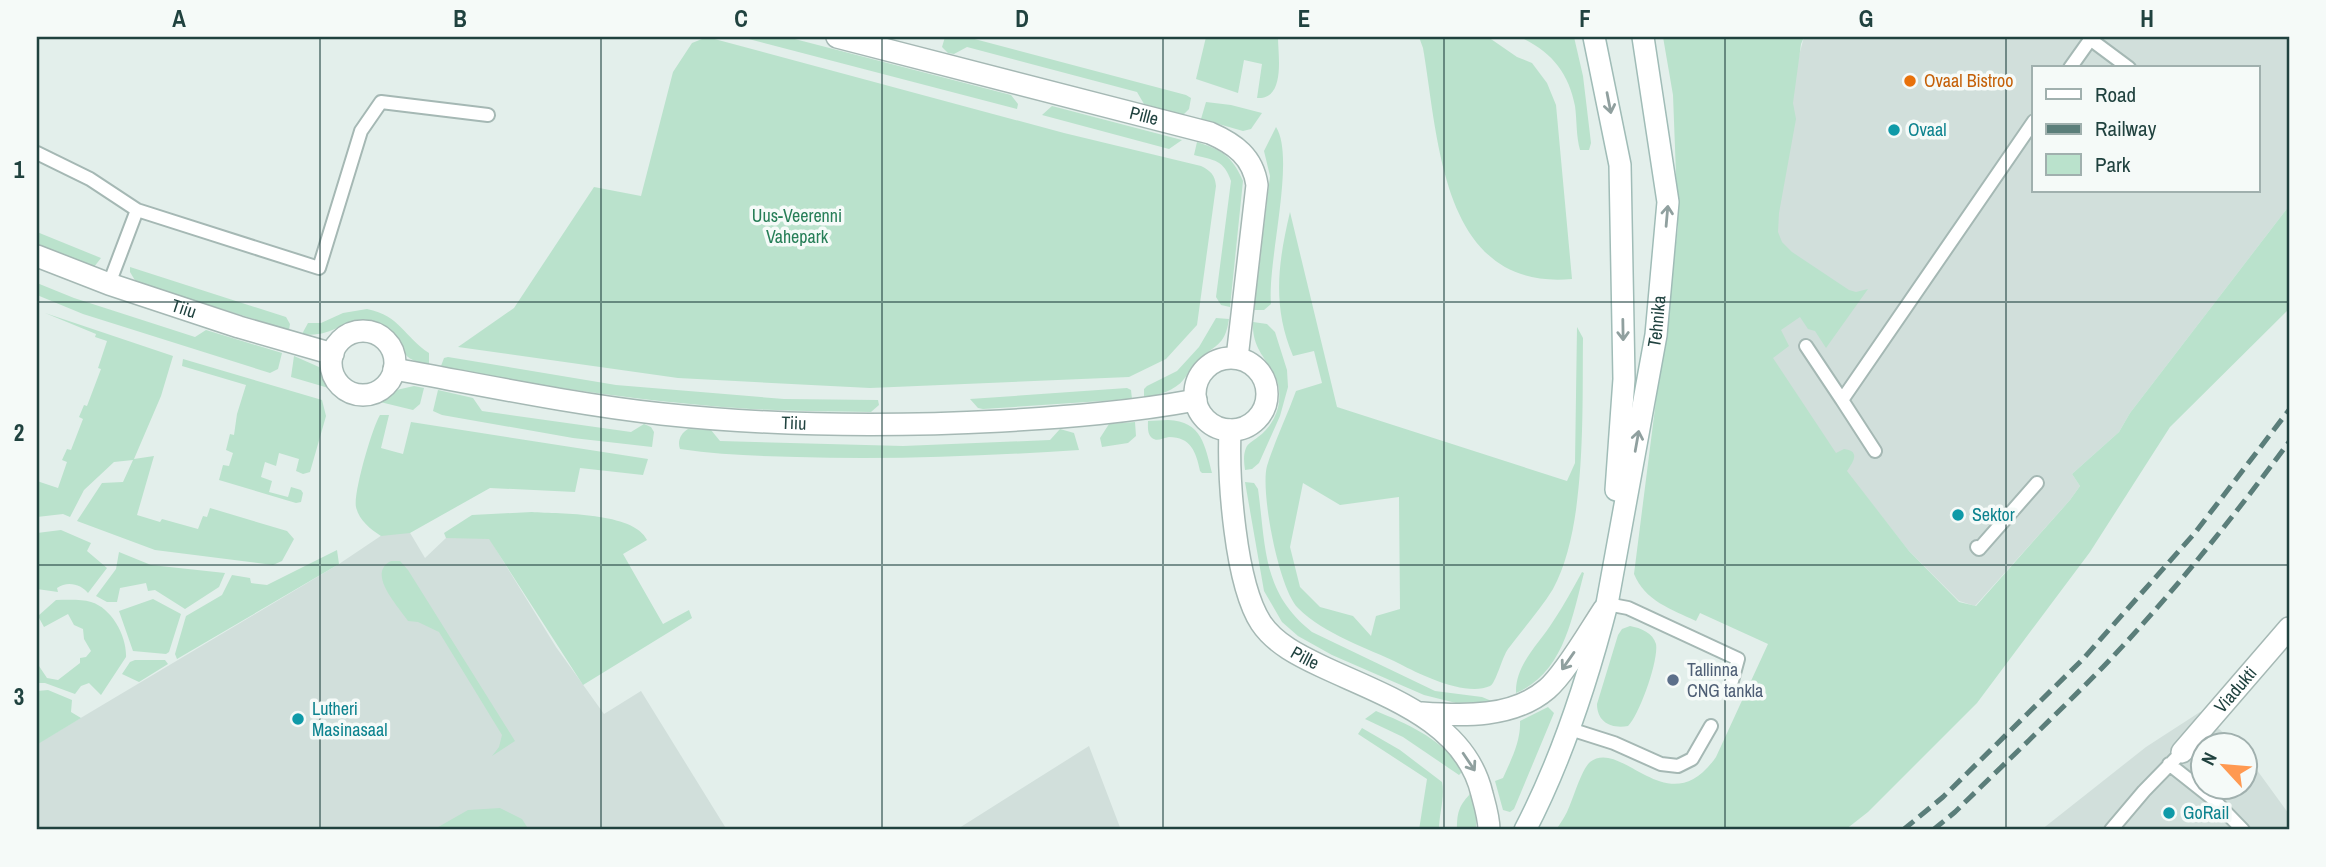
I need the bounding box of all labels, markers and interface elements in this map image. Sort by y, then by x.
text: A [172,3,186,34]
text: B [453,3,467,34]
text: C [734,3,748,34]
text: D [1015,3,1029,34]
text: E [1298,3,1310,34]
text: F [1579,3,1591,34]
text: G [1859,3,1873,34]
text: H [2140,3,2154,34]
legend [2032,66,2260,192]
place label: Ovaal Bistroo [1924,68,2013,93]
marker: Ovaal Bistroo [1902,73,1918,89]
text: Road [2095,80,2136,109]
one-way arrow [1602,91,1616,114]
street label: Pille [1127,100,1161,131]
text: Railway [2095,114,2157,143]
place label: Ovaal [1908,117,1947,142]
marker: Ovaal [1886,122,1902,138]
text: Park [2095,150,2131,179]
text: 1 [14,154,25,185]
park label: Uus-Veerenni Vahepark [752,203,842,249]
one-way arrow [1661,205,1674,227]
street label: Tiiu [168,292,200,324]
street label: Tehnika [1641,294,1672,349]
one-way arrow [1617,318,1630,341]
street label: Tiiu [781,410,807,436]
text: 2 [14,417,24,448]
one-way arrow [1631,430,1644,453]
place label: Sektor [1972,502,2015,527]
marker: Sektor [1950,507,1966,523]
street label: Pille [1286,640,1323,675]
one-way arrow [1561,651,1575,670]
place label: Tallinna CNG tankla [1687,657,1763,703]
street label: Viadukti [2208,661,2262,718]
marker: Tallinna CNG tankla [1665,672,1681,688]
text: 3 [14,681,24,712]
place label: Lutheri Masinasaal [312,696,387,742]
marker: Lutheri Masinasaal [290,711,306,727]
north arrow [2190,730,2260,800]
text: N [2195,748,2223,769]
one-way arrow [1462,752,1476,771]
place label: GoRail [2183,800,2229,825]
marker: GoRail [2161,805,2177,821]

